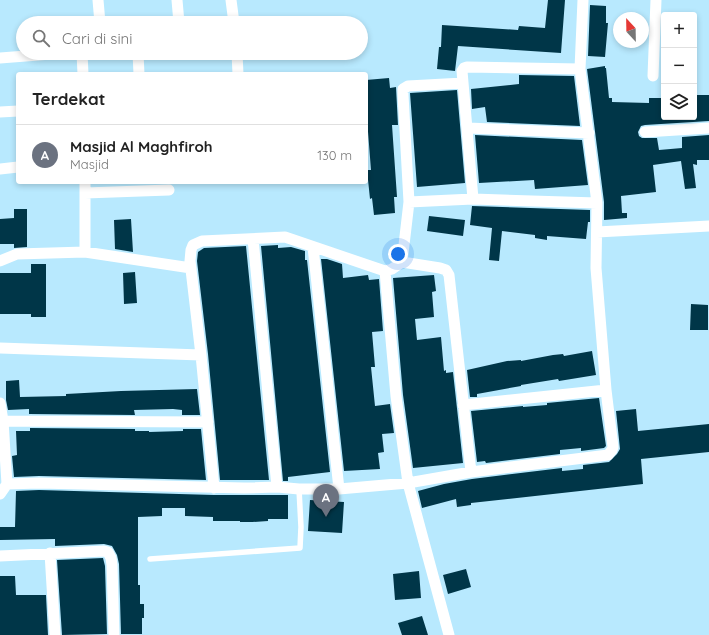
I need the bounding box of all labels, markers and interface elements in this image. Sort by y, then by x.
north arrow [613,12,649,48]
map controls [661,12,697,120]
button: + [661,12,697,48]
search box [16,16,368,60]
icon: search [30,27,52,49]
text: Cari di sini [62,29,133,48]
button: − [661,48,697,84]
button: layers [661,84,697,120]
text: Terdekat [32,88,106,109]
text: Masjid Al Maghfiroh [70,137,213,156]
text: A [41,147,49,163]
text: 130 m [317,147,352,163]
text: Masjid [70,156,109,172]
your location [388,244,408,264]
pin: A [313,484,339,517]

